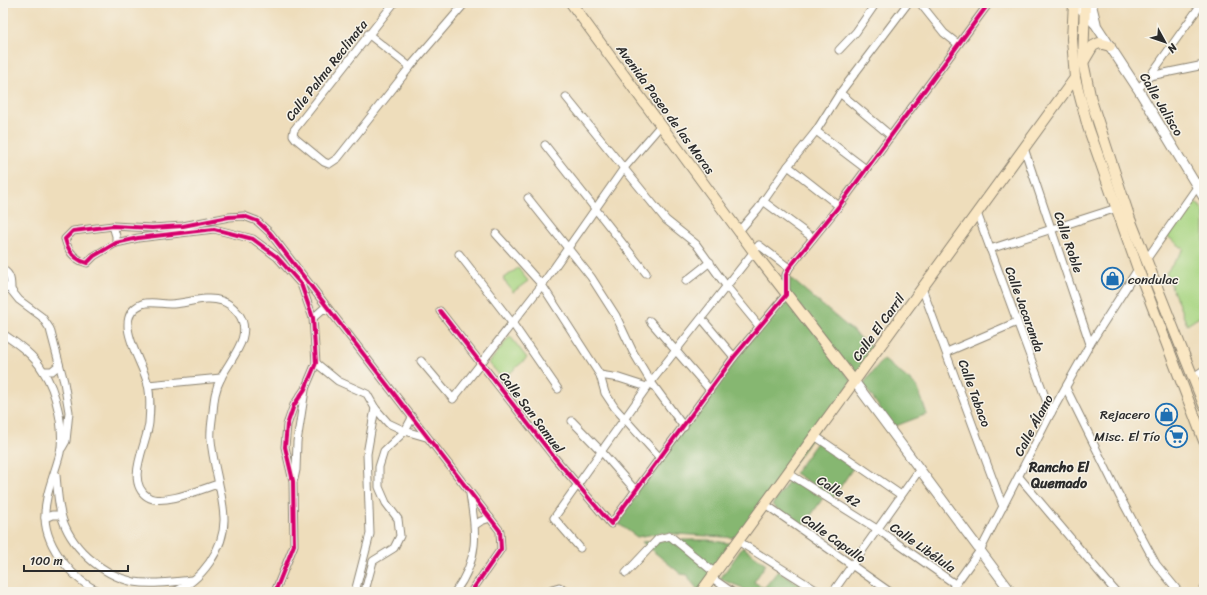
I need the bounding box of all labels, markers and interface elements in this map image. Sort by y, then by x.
street label: Calle Palma Reclinata [279,14,374,126]
north arrow [1145,22,1185,62]
text: N [1162,38,1183,57]
street label: Avenida Paseo de las Moras [610,39,721,180]
street label: Calle Jalisco [1133,68,1190,141]
street label: Calle Roble [1047,208,1090,276]
street label: Calle Jacaranda [998,263,1051,356]
shop icon: condulac [1100,266,1126,292]
place label: condulac [1128,268,1179,291]
street label: Calle El Carril [846,288,911,366]
street label: Calle Tabaco [952,356,998,431]
street label: Calle San Samuel [493,366,570,458]
street label: Calle Álamo [1007,390,1060,460]
shop icon: Rejacero [1153,401,1179,427]
place label: Rejacero [1100,403,1150,426]
supermarket icon: Misc. El Tío [1163,423,1189,449]
place label: Misc. El Tío [1094,425,1160,448]
district label: Rancho El Quemado [1028,455,1090,496]
street label: Calle 42 [812,469,865,514]
street label: Calle Capullo [797,508,871,569]
street label: Calle Libélula [885,516,961,579]
scale bar [24,547,128,573]
text: 100 m [30,550,63,572]

